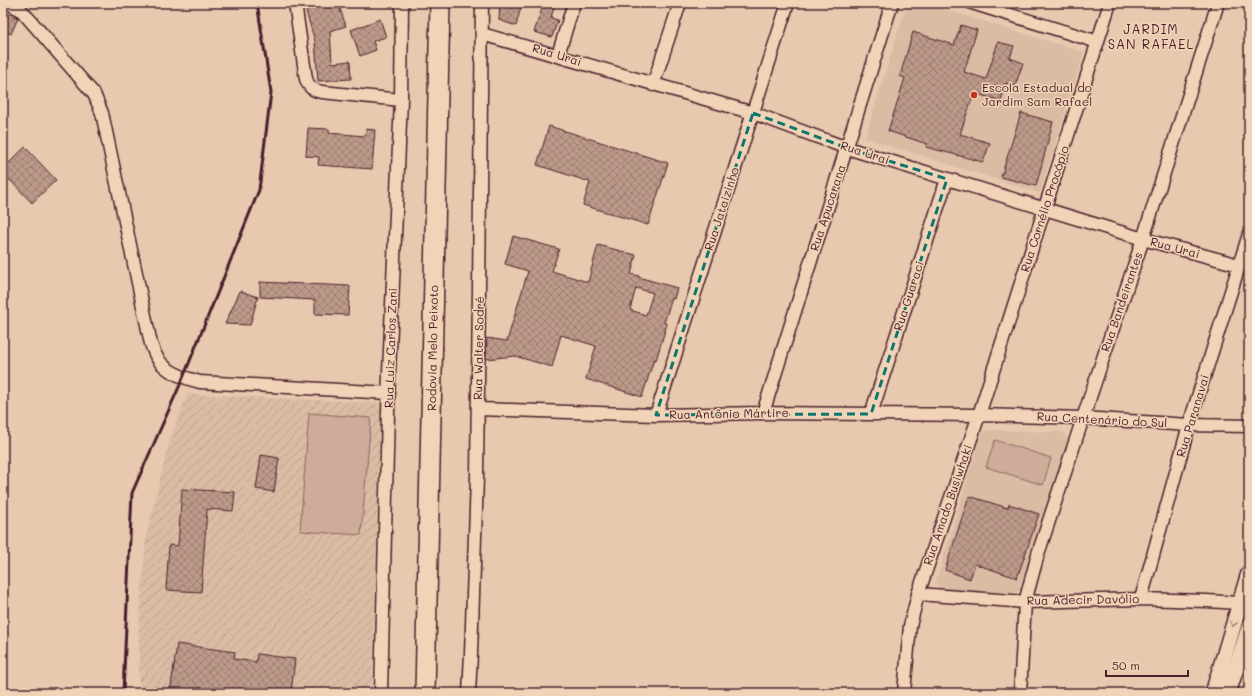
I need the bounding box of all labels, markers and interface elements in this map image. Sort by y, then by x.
district label: JARDIM SAN RAFAEL [1108,20,1194,52]
street label: Rua Uraí [531,39,584,69]
place label: Escola Estadual do Jardim Sam Rafael [982,79,1092,109]
marker: Escola Estadual do Jardim Sam Rafael [969,90,979,100]
street label: Rua Uraí [839,137,892,168]
street label: Rua Cornélio Procópio [1016,144,1072,274]
street label: Rua Apucarana [806,162,849,253]
street label: Rua Jataizinho [700,165,742,253]
street label: Rua Uraí [1149,233,1202,261]
street label: Rua Bandeirantes [1096,249,1146,354]
street label: Rua Guaraci [889,259,927,333]
street label: Rodovia Melo Peixoto [423,285,441,411]
street label: Rua Luiz Carlos Zani [380,288,400,408]
street label: Rua Walter Sodré [469,296,487,400]
street label: Rua Paranavaí [1172,372,1212,459]
street label: Rua Antônio Mártire [669,404,789,422]
street label: Rua Centenário do Sul [1036,408,1168,430]
street label: Rua Amado Busiwhaki [919,442,975,567]
street label: Rua Adecir Davólio [1027,590,1139,608]
one-way arrow [1229,620,1238,627]
scale bar [1106,652,1188,678]
text: 50 m [1112,657,1140,673]

